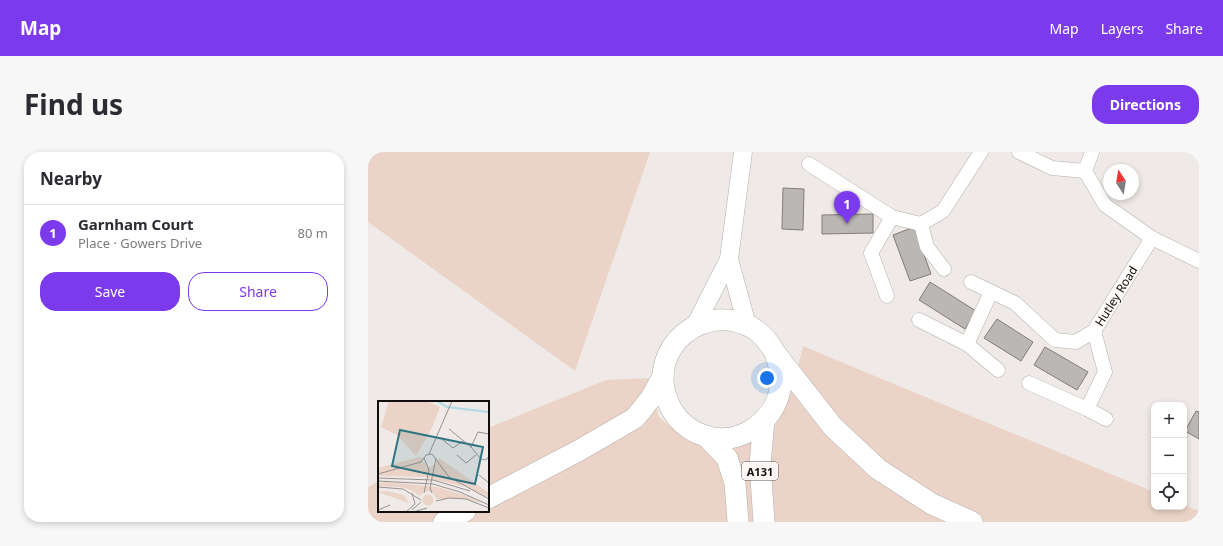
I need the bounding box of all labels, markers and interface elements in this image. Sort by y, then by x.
text: Map [20,15,61,41]
text: Map [1050,19,1079,38]
text: Layers [1101,19,1143,38]
text: Share [1165,19,1203,38]
text: Find us [24,85,123,123]
button: Directions [1092,85,1199,124]
north arrow [1103,164,1139,200]
text: Nearby [40,167,102,190]
pin: 1 [834,191,860,224]
text: Garnham Court [78,214,194,234]
text: 1 [49,224,57,242]
text: 80 m [298,224,328,242]
text: Place · Gowers Drive [78,234,202,252]
street label: Hutley Road [1091,263,1141,329]
button: Save [40,272,180,311]
button: Share [188,272,328,311]
your location [757,368,777,388]
inset map [378,401,489,512]
map controls [1151,402,1187,510]
button: + [1151,402,1187,438]
button: − [1151,438,1187,474]
road number: A131 [742,462,778,480]
button: locate [1151,474,1187,510]

